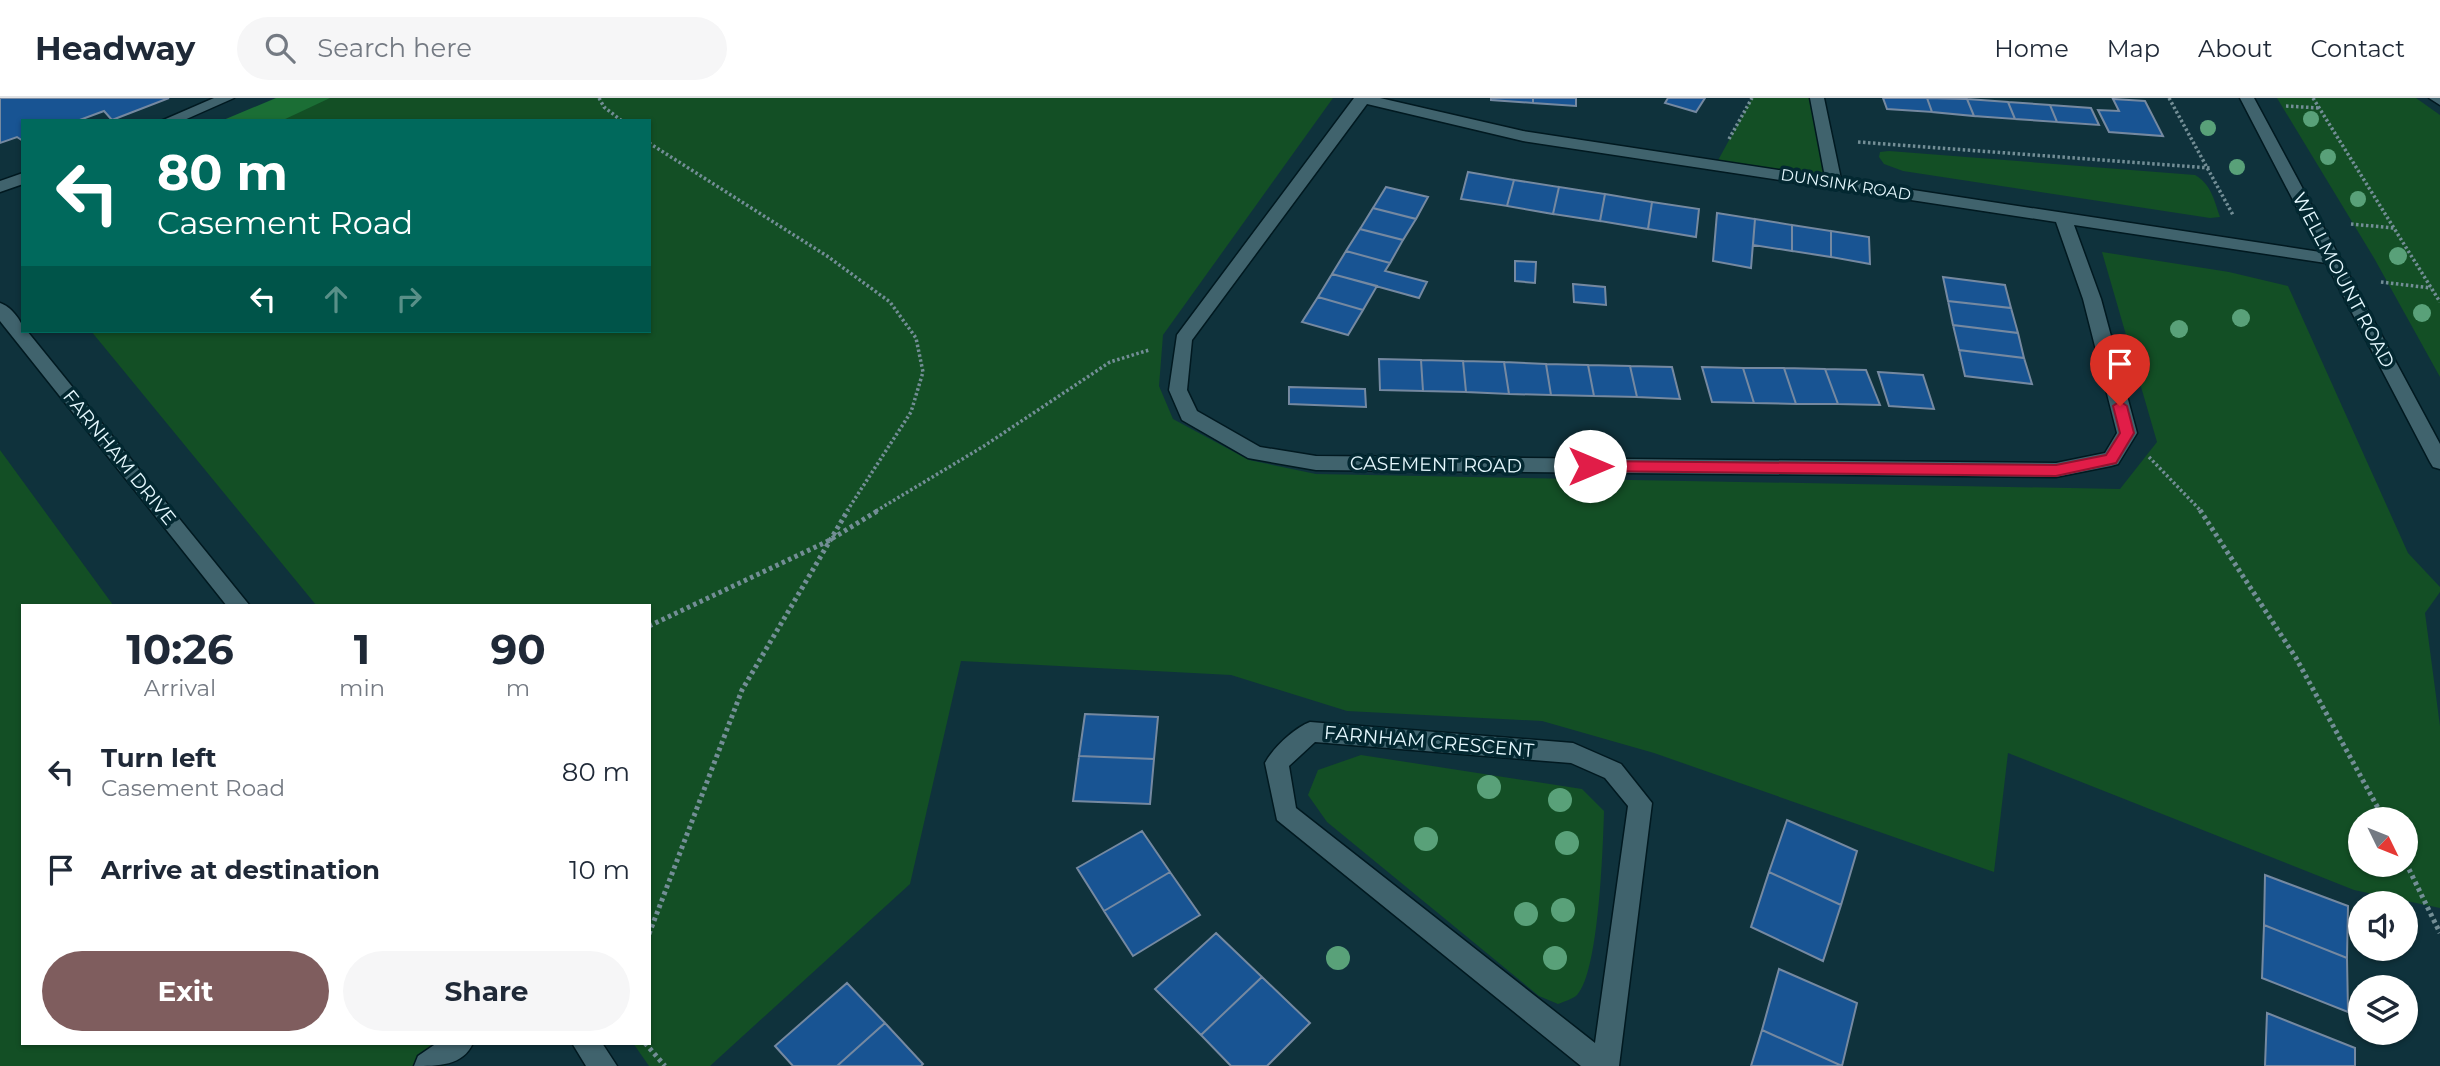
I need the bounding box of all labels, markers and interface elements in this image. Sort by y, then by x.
search box [237,17,727,80]
text: Headway [35,28,195,68]
icon: search [261,29,299,67]
text: Search here [317,32,472,64]
text: Home [1994,34,2069,63]
text: Map [2107,34,2160,63]
text: About [2198,34,2272,63]
text: Contact [2310,34,2405,63]
text: 80 m [157,143,288,202]
icon: left [42,147,133,238]
street label: DUNSINK ROAD [1779,165,1912,204]
street label: WELLMOUNT ROAD [2288,189,2400,372]
text: Casement Road [157,203,413,242]
icon: left [244,280,282,318]
icon: ahead [317,280,355,318]
icon: right [390,280,428,318]
pin [2090,334,2150,406]
icon: arrive [2101,345,2139,383]
street label: FARNHAM DRIVE [58,385,181,529]
position arrow [1553,429,1627,503]
street label: CASEMENT ROAD [1350,451,1522,478]
text: 10:26 [126,623,234,675]
text: 1 [354,623,370,675]
text: 90 [490,623,546,675]
text: Arrival [144,674,216,702]
text: min [339,674,385,702]
text: m [506,674,530,702]
street label: FARNHAM CRESCENT [1323,721,1535,762]
text: Turn left [101,742,217,774]
icon: left [42,753,80,791]
text: 80 m [562,756,630,788]
text: Casement Road [101,774,285,802]
north arrow [2348,807,2418,877]
map controls [2348,807,2418,1045]
icon: arrive [42,851,80,889]
text: Arrive at destination [101,854,380,886]
text: 10 m [569,854,630,886]
button: sound [2348,891,2418,961]
button: Exit [42,951,329,1031]
button: Share [343,951,630,1031]
button: layers [2348,975,2418,1045]

